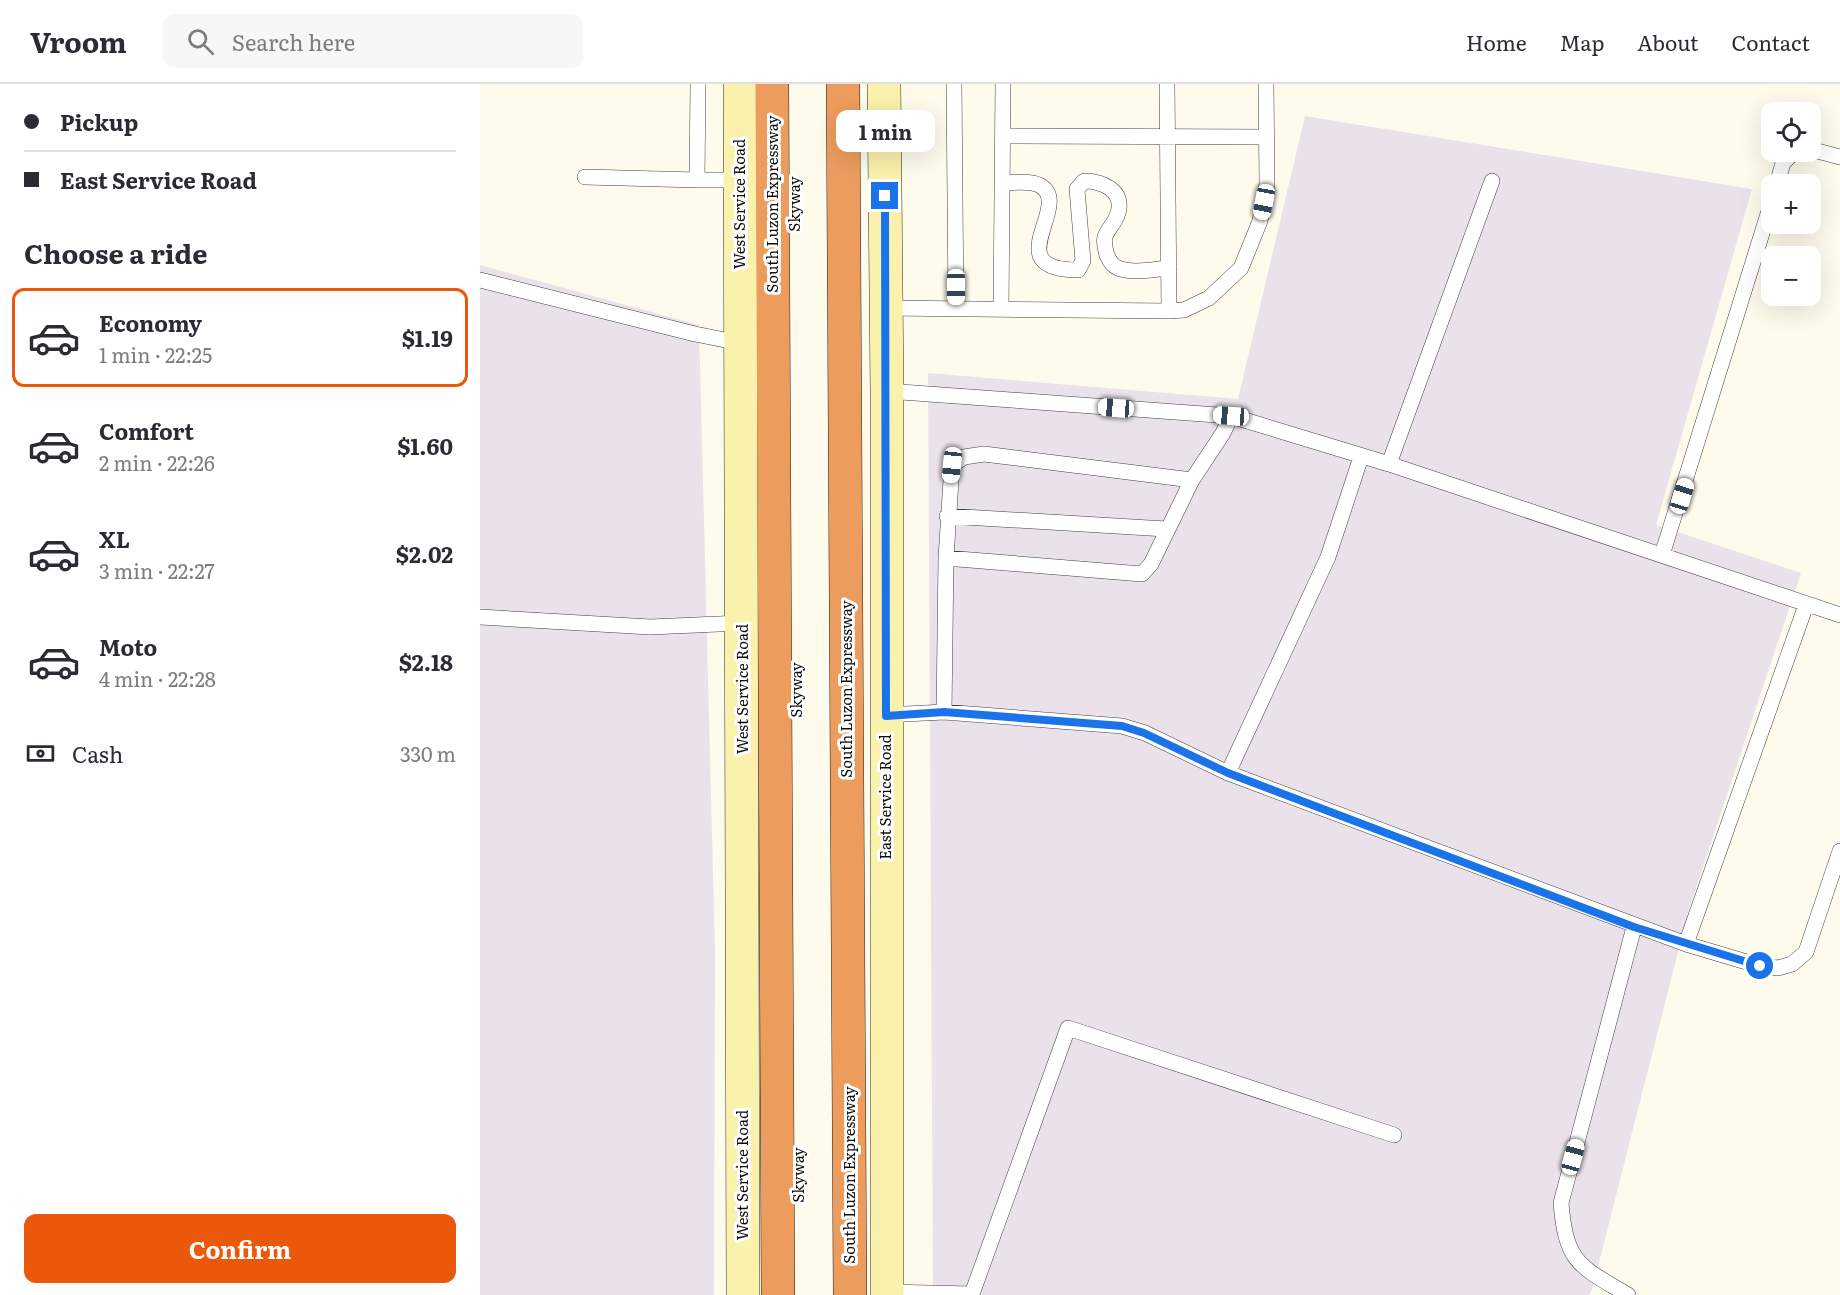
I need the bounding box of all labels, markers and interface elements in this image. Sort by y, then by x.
search box [163,14,583,68]
text: Vroom [30,20,127,62]
icon: search [184,25,217,58]
text: Search here [232,25,355,58]
text: Home [1466,26,1527,57]
text: Map [1560,26,1604,57]
text: About [1637,26,1699,57]
text: Contact [1732,26,1810,57]
map controls [1761,102,1821,306]
button: locate [1761,102,1821,162]
text: Pickup [60,105,138,138]
callout: 1 min [836,109,934,151]
street label: South Luzon Expressway [760,115,783,293]
text: 1 min [859,116,912,146]
street label: West Service Road [727,139,750,269]
text: East Service Road [60,163,257,196]
button: + [1761,174,1821,234]
street label: Skyway [782,176,805,232]
route end [871,182,898,209]
car [1252,183,1276,221]
text: Choose a ride [24,232,207,272]
button: − [1761,246,1821,306]
car [947,269,965,305]
text: Economy [99,306,202,339]
icon: car [27,311,81,365]
text: $1.19 [402,321,453,354]
text: 1 min · 22:25 [99,339,212,369]
car [1097,398,1135,418]
car [1212,406,1250,426]
text: Comfort [99,414,194,447]
icon: car [27,419,81,473]
text: $1.60 [397,429,453,462]
car [941,446,963,484]
text: 2 min · 22:26 [99,447,215,477]
car [1668,476,1696,516]
text: XL [99,522,130,555]
icon: car [27,527,81,581]
text: $2.02 [396,537,453,570]
text: 3 min · 22:27 [99,555,215,585]
street label: South Luzon Expressway [834,600,857,778]
street label: West Service Road [730,624,753,754]
text: Moto [99,630,157,663]
icon: car [27,635,81,689]
text: $2.18 [399,645,453,678]
street label: Skyway [784,662,807,718]
text: 4 min · 22:28 [99,663,216,693]
street label: East Service Road [873,734,896,860]
icon: cash [24,737,57,770]
text: Cash [72,737,123,770]
text: 330 m [400,738,456,768]
route start [1746,952,1773,979]
street label: South Luzon Expressway [837,1086,860,1264]
street label: West Service Road [730,1110,753,1240]
car [1560,1137,1586,1177]
street label: Skyway [786,1147,809,1203]
button: Confirm [24,1214,456,1283]

